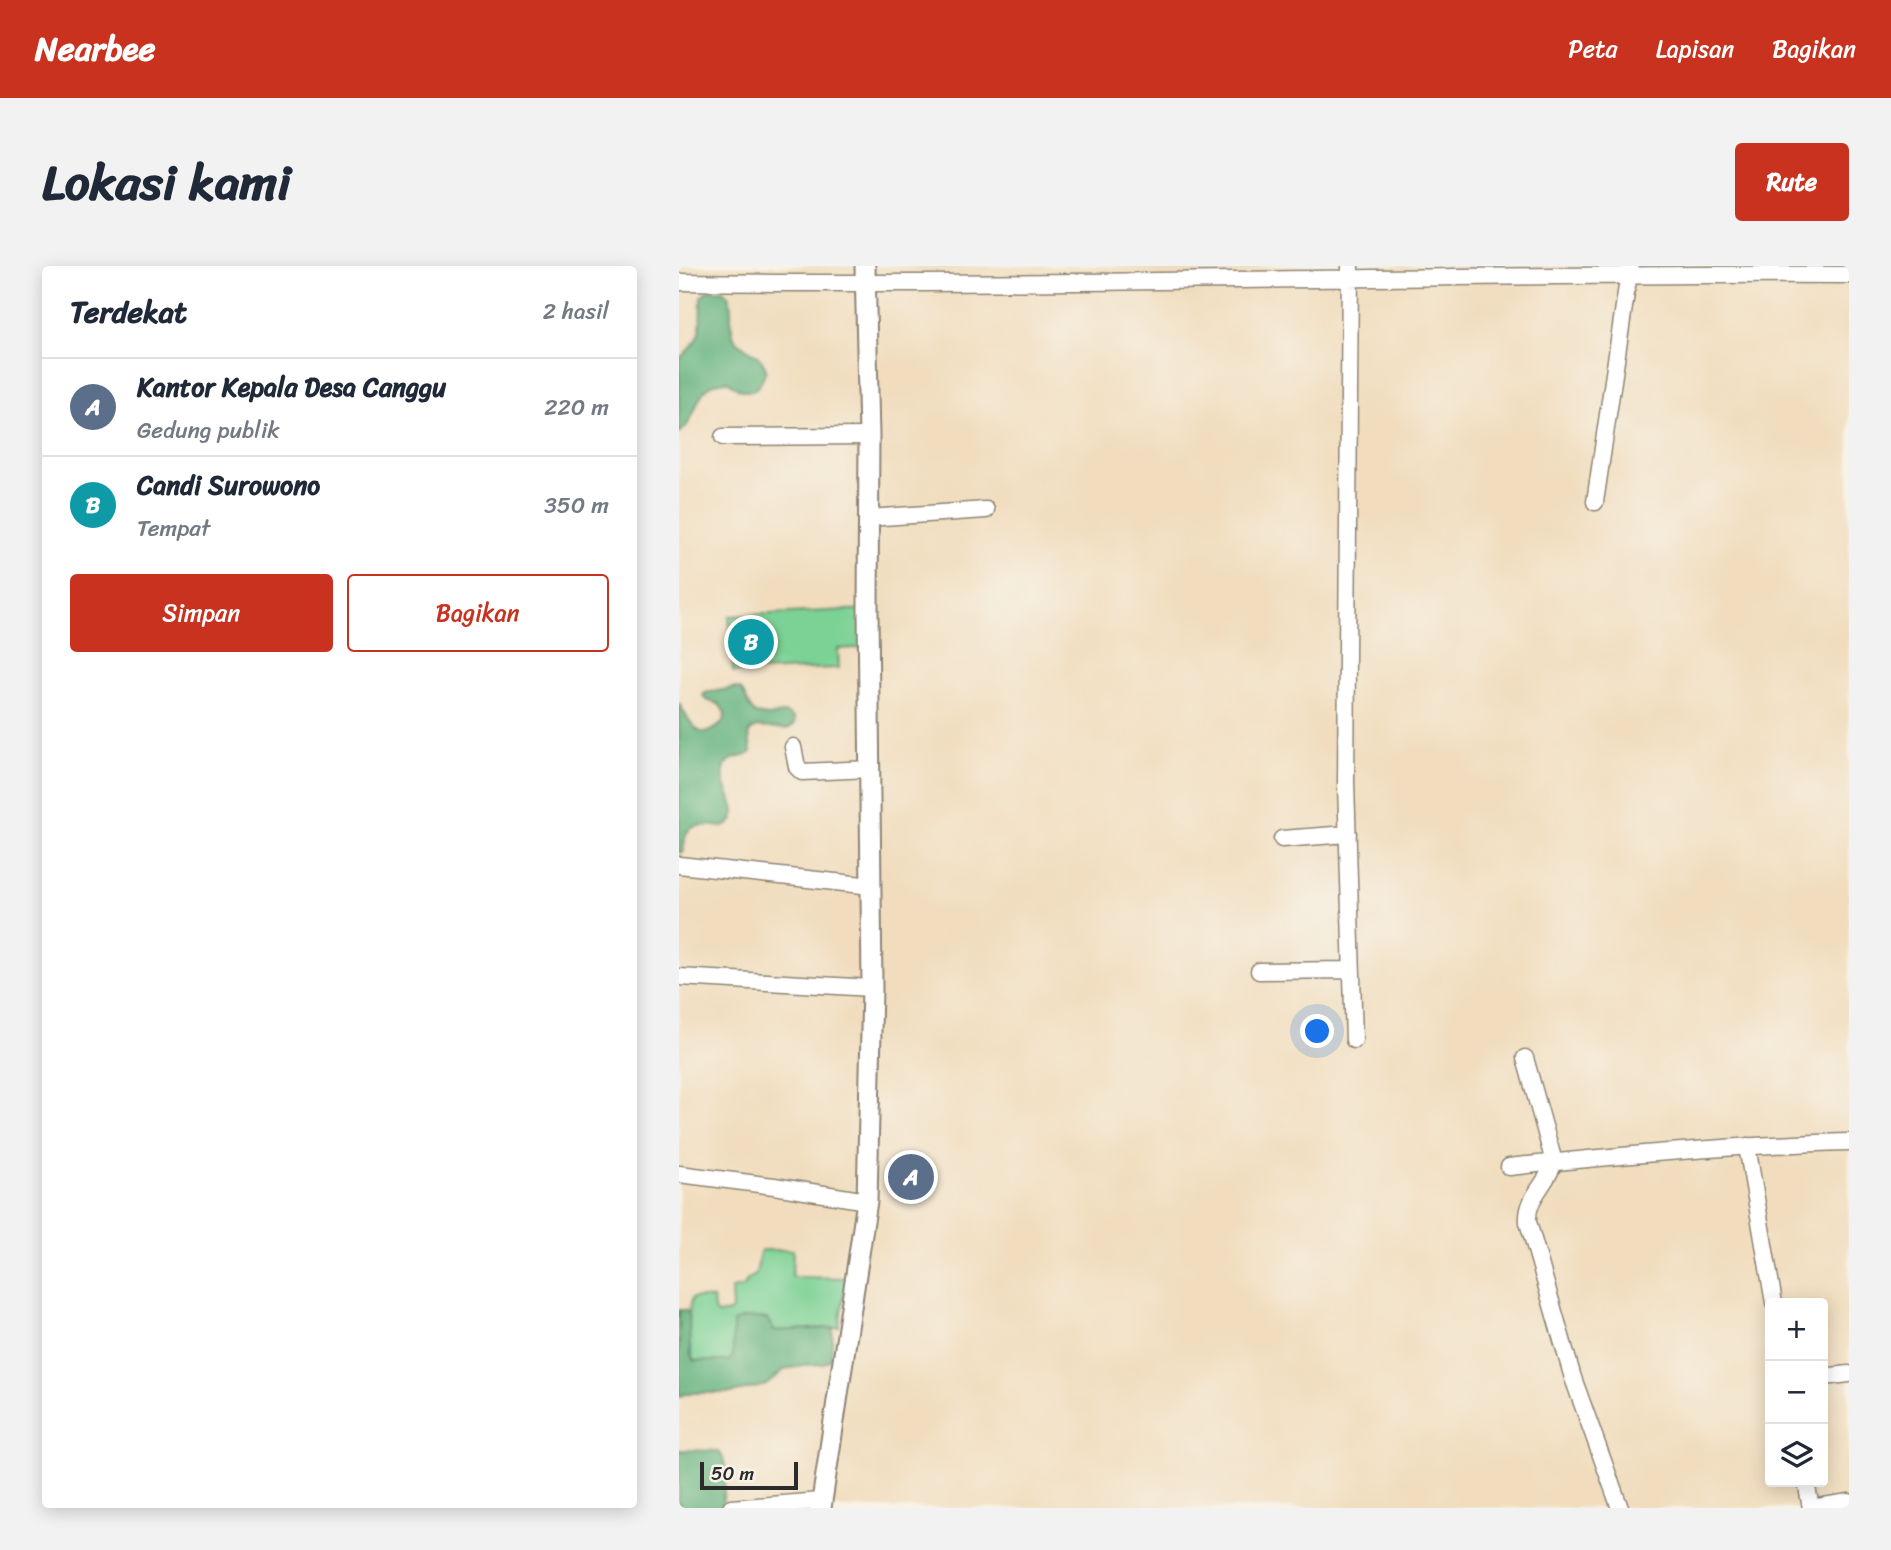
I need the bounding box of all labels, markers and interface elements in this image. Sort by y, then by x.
text: Nearbee [35,20,155,78]
text: Peta [1568,28,1618,70]
text: Lapisan [1656,28,1734,70]
text: Bagikan [1772,28,1856,70]
text: Lokasi kami [42,139,291,226]
button: Rute [1735,143,1849,221]
text: Terdekat [70,285,187,339]
text: 2 hasil [543,291,609,332]
text: Kantor Kepala Desa Canggu [137,364,446,410]
text: A [85,387,101,428]
text: 220 m [544,387,609,428]
text: Gedung publik [137,410,279,451]
text: Candi Surowono [137,462,320,508]
text: B [86,485,100,526]
text: 350 m [544,485,609,526]
text: Tempat [137,508,210,549]
button: Simpan [70,574,333,652]
button: Bagikan [347,574,609,652]
pin: B [728,616,774,668]
your location [1300,1014,1334,1048]
pin: A [888,1151,934,1203]
map controls [1765,1298,1828,1487]
button: + [1765,1298,1828,1361]
button: − [1765,1361,1828,1424]
button: layers [1765,1424,1828,1487]
text: 50 m [711,1457,754,1490]
scale bar [700,1459,798,1491]

